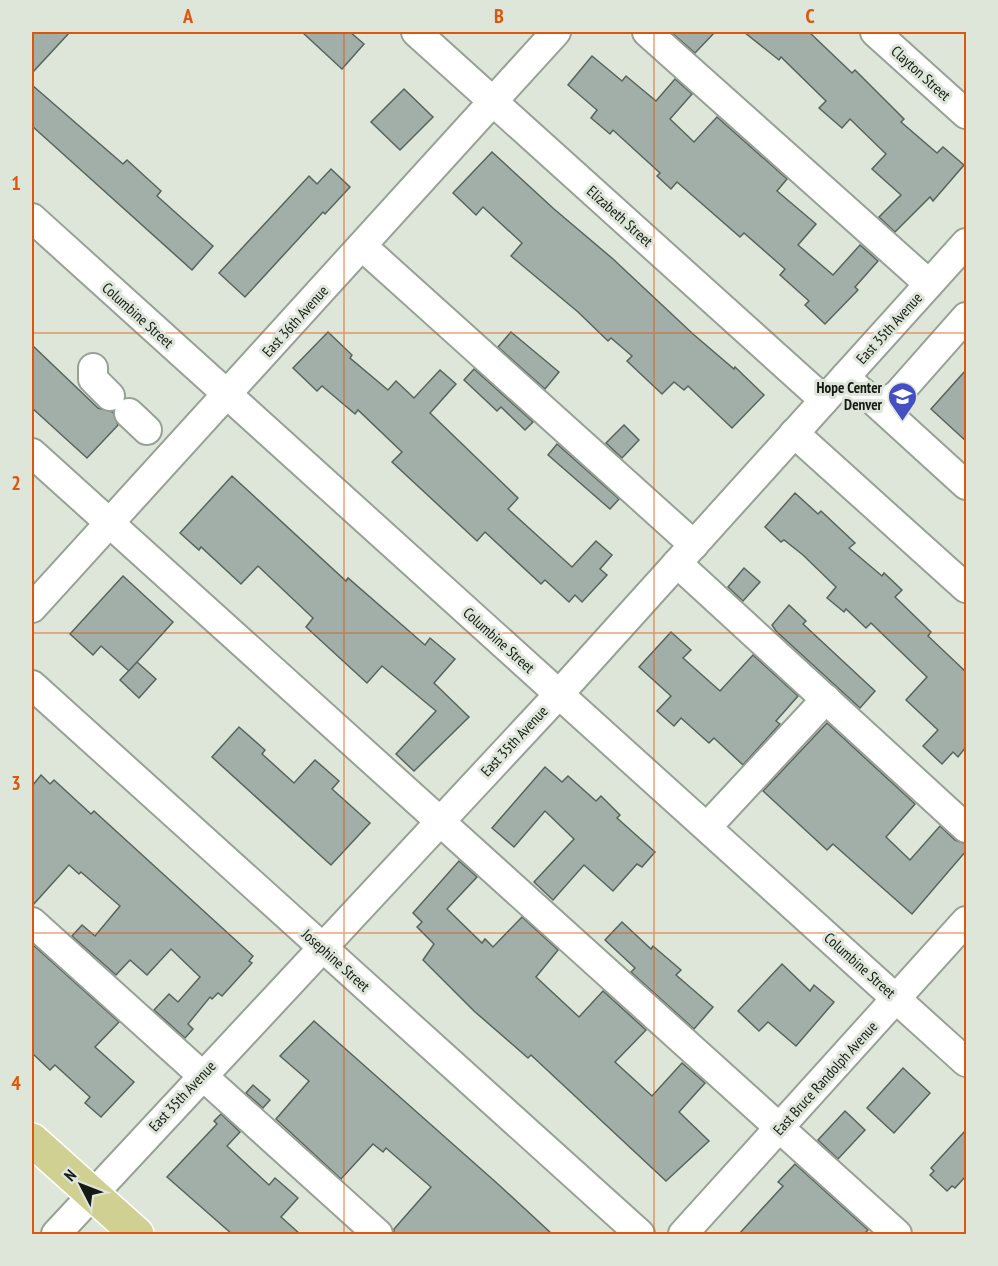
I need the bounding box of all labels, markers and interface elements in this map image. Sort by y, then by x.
text: A [182,3,194,29]
text: B [494,3,504,29]
text: C [805,3,815,29]
street label: Clayton Street [887,41,955,105]
text: 1 [11,170,21,196]
street label: Elizabeth Street [583,181,657,251]
street label: Columbine Street [98,278,178,352]
street label: East 36th Avenue [258,281,332,361]
street label: East 35th Avenue [852,288,926,368]
place label: Hope Center Denver [817,378,883,414]
school or university icon: Hope Center Denver [887,380,919,422]
text: 2 [11,470,21,496]
street label: Columbine Street [459,603,539,677]
street label: East 35th Avenue [476,702,552,780]
text: 3 [11,770,21,796]
street label: Josephine Street [297,924,374,995]
street label: Columbine Street [820,928,900,1002]
street label: East Bruce Randolph Avenue [769,1017,881,1139]
street label: East 35th Avenue [144,1057,220,1135]
text: 4 [11,1070,21,1096]
north arrow [51,1155,111,1215]
text: N [60,1165,80,1185]

